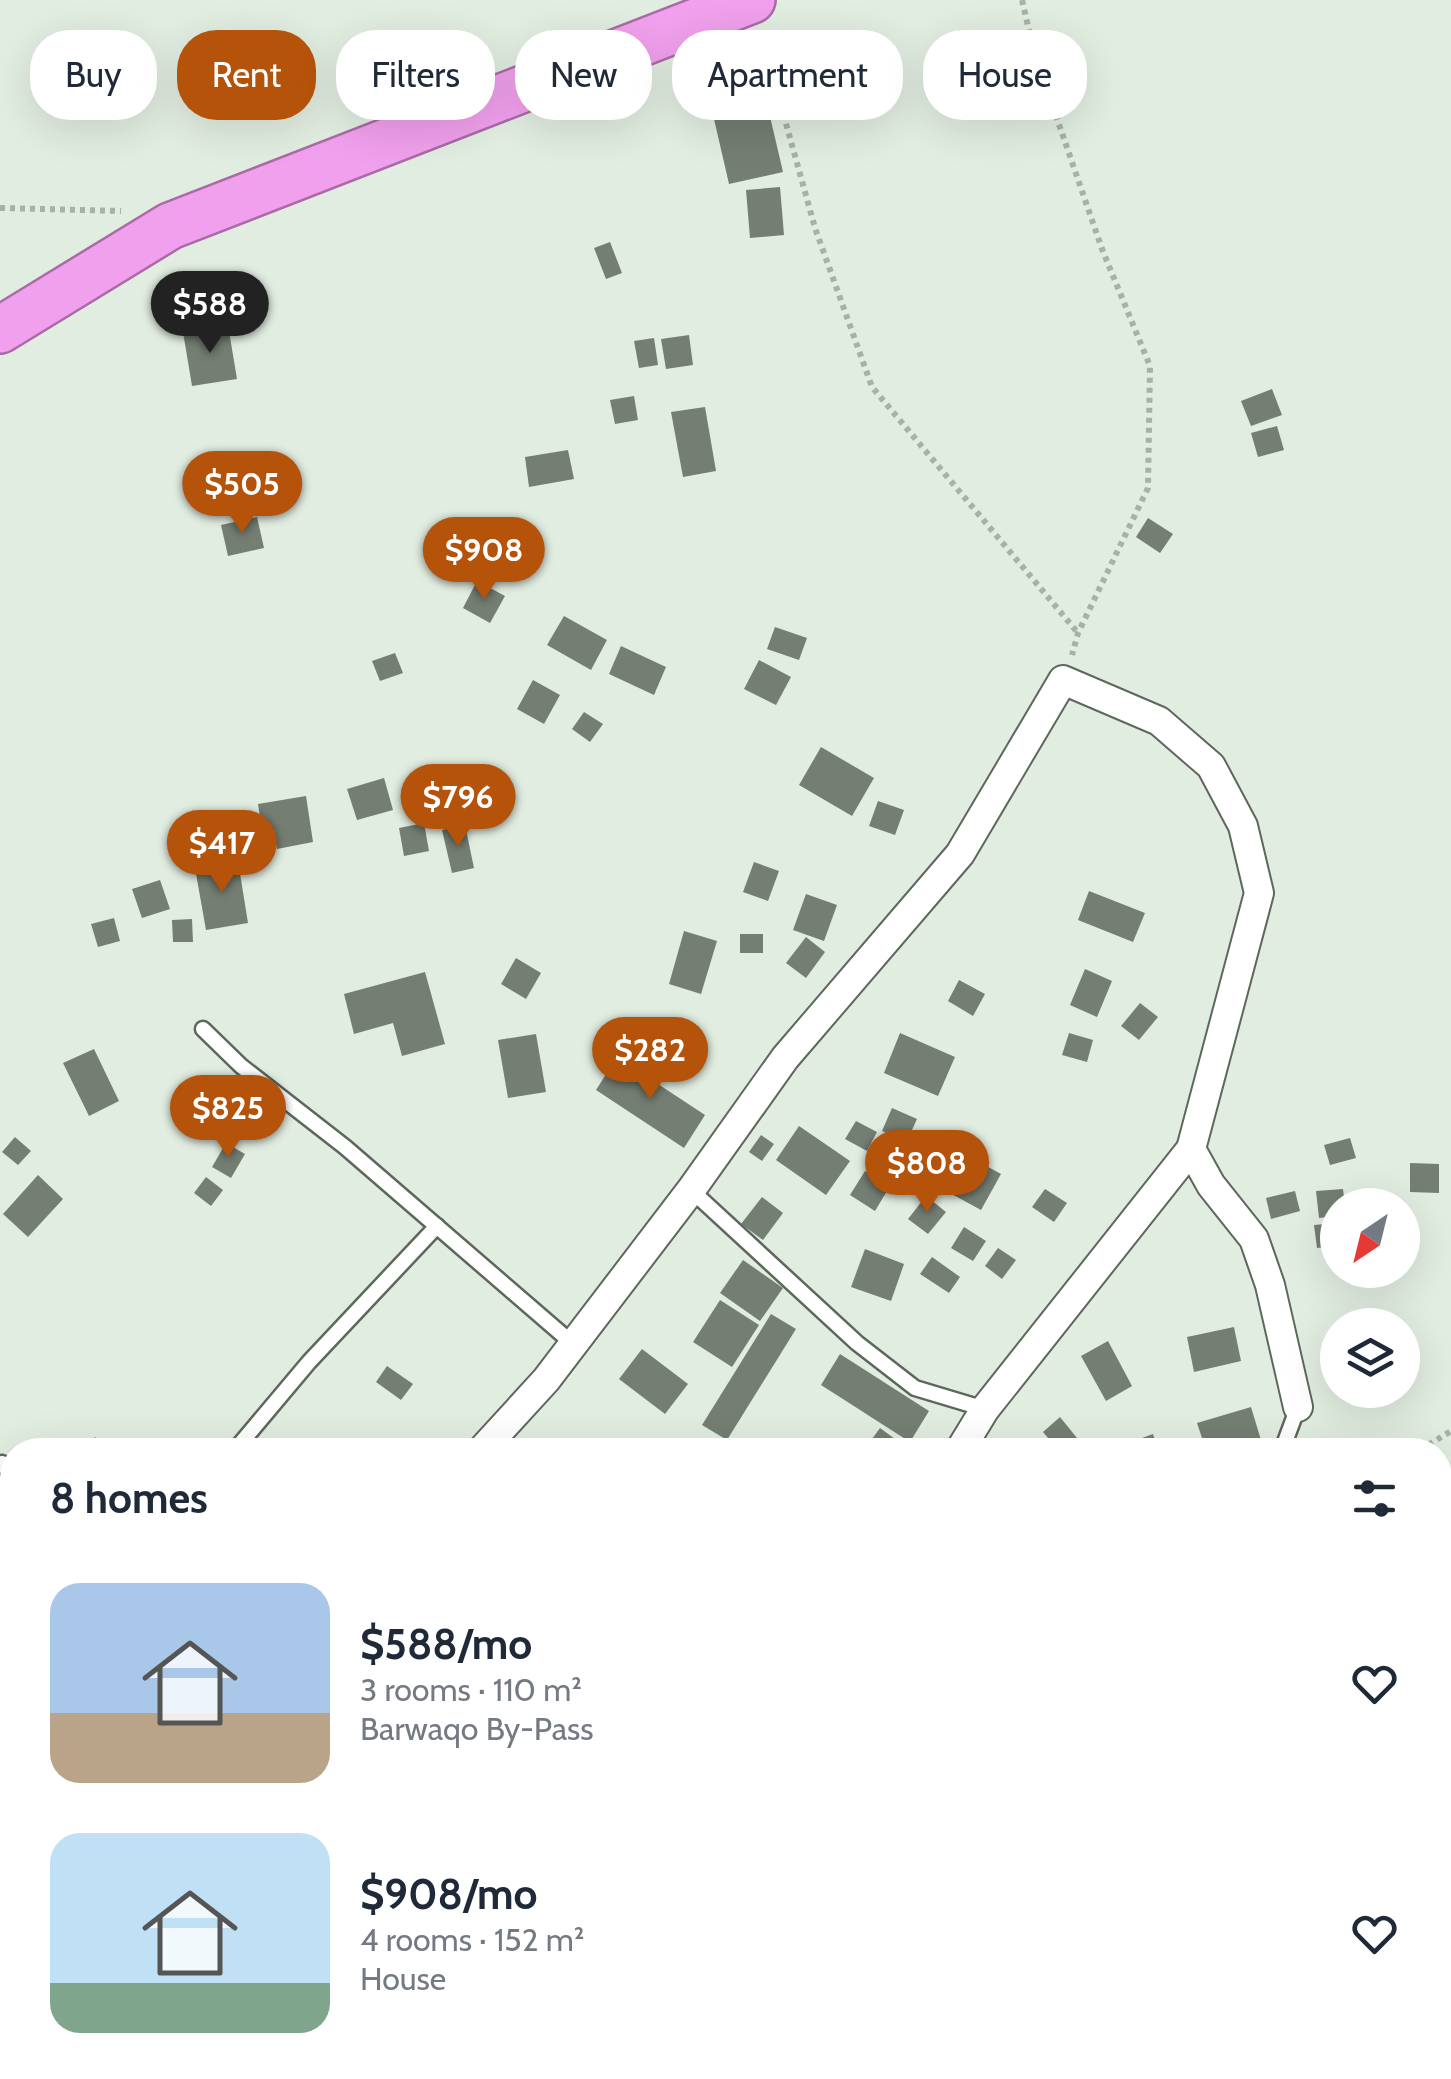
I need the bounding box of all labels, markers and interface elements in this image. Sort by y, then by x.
chip: Buy [30,30,157,120]
chip: Rent [177,30,316,120]
chip: Filters [336,30,495,120]
chip: New [515,30,652,120]
chip: Apartment [672,30,903,120]
chip: House [923,30,1087,120]
pin: $588 [151,271,269,356]
text: $588 [173,284,247,323]
pin: $505 [183,451,301,536]
text: $505 [204,464,280,503]
pin: $908 [425,517,543,602]
text: $908 [445,530,523,569]
pin: $796 [399,764,517,849]
text: $796 [423,777,493,816]
pin: $417 [163,810,281,895]
text: $417 [189,823,255,862]
pin: $282 [591,1017,709,1102]
text: $282 [614,1030,686,1069]
pin: $825 [169,1075,287,1160]
text: $825 [192,1088,264,1127]
pin: $808 [868,1130,986,1215]
text: $808 [887,1143,967,1182]
north arrow [1320,1188,1420,1288]
map controls [1320,1188,1420,1408]
button: layers [1320,1308,1420,1408]
icon: filters [1347,1471,1402,1526]
text: 8 homes [50,1472,208,1524]
text: $588/mo [360,1618,532,1670]
icon: home [130,1623,250,1743]
icon: heart [1347,1656,1402,1711]
text: 3 rooms · 110 m² [360,1670,582,1709]
text: Barwaqo By-Pass [360,1709,594,1748]
text: $908/mo [360,1868,537,1920]
icon: home [130,1873,250,1993]
icon: heart [1347,1906,1402,1961]
text: 4 rooms · 152 m² [360,1920,584,1959]
text: House [360,1959,446,1998]

